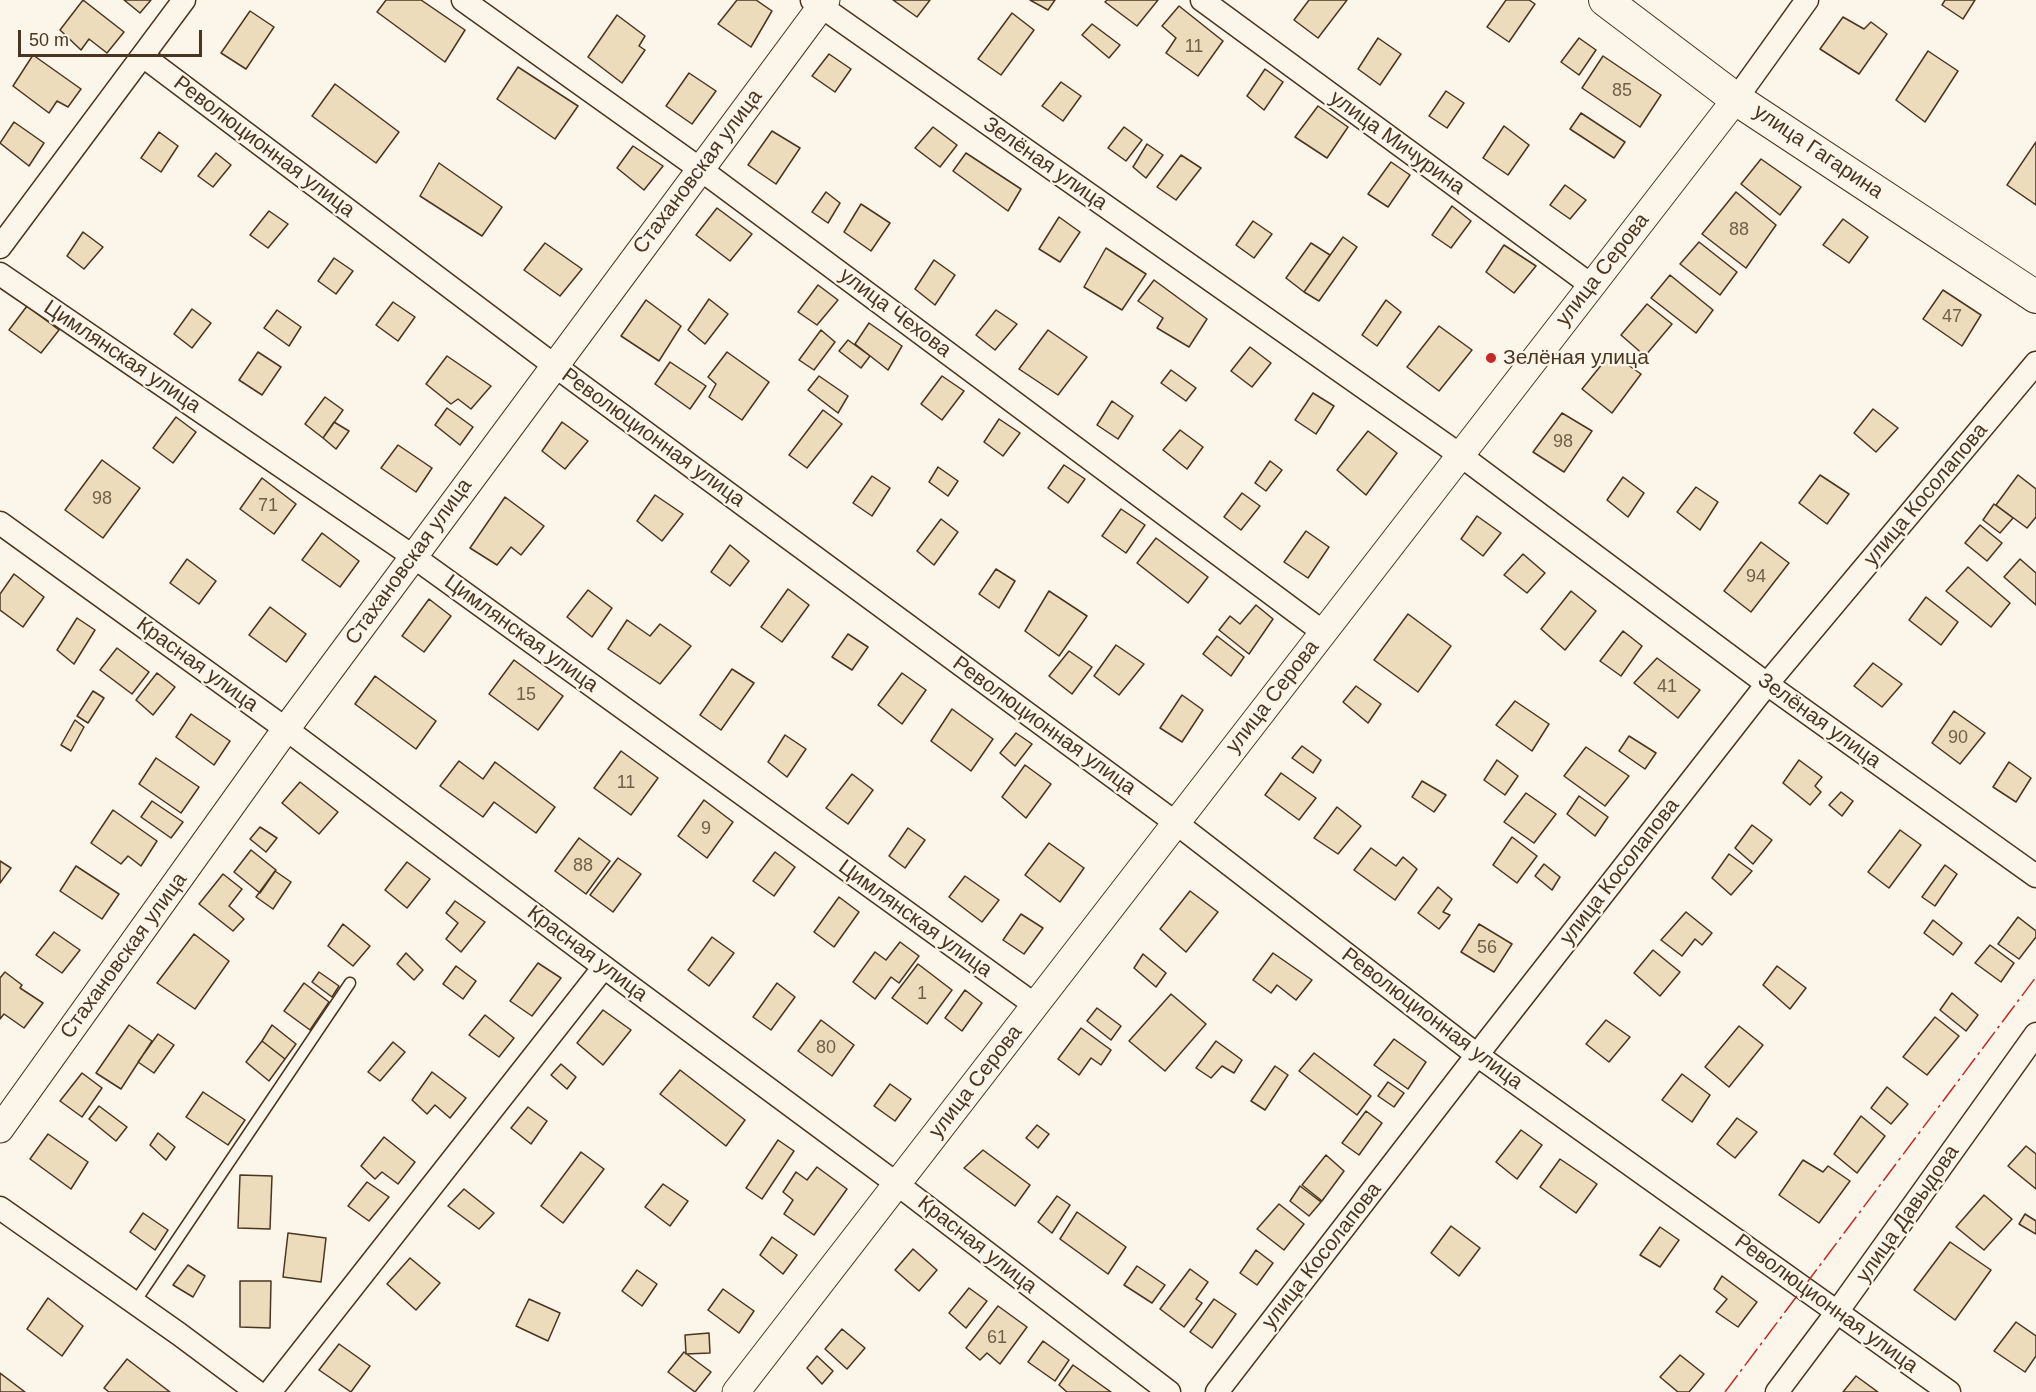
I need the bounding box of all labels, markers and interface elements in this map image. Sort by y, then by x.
scale bar [21,18,206,56]
text: 50 m [29,30,69,50]
house number: 11 [1185,36,1203,58]
street label: Революционная улица [169,71,359,223]
house number: 85 [1612,80,1632,102]
street label: Стахановская улица [628,85,768,259]
street label: улица Мичурина [1325,86,1469,200]
street label: улица Гагарина [1748,99,1888,205]
street label: Зелёная улица [978,112,1112,216]
street label: улица Серова [1551,209,1655,331]
house number: 88 [1729,219,1749,241]
street label: улица Чехова [834,263,956,363]
street label: Цимлянская улица [39,295,205,419]
house number: 47 [1942,306,1962,328]
place label: Зелёная улица [1503,345,1649,371]
marker: Зелёная улица [1484,351,1498,365]
street label: Революционная улица [557,363,749,513]
street label: улица Косолапова [1859,418,1993,572]
house number: 98 [1553,431,1573,453]
street label: Стахановская улица [340,474,478,650]
house number: 98 [92,488,112,510]
house number: 71 [258,495,278,517]
house number: 94 [1746,566,1766,588]
street label: Цимлянская улица [439,570,603,698]
street label: Красная улица [131,612,263,718]
street label: улица Серова [1221,636,1325,758]
street label: Революционная улица [948,651,1140,801]
street label: Зелёная улица [1753,668,1885,774]
house number: 41 [1657,676,1677,698]
house number: 15 [516,684,536,706]
house number: 90 [1948,727,1968,749]
house number: 11 [617,772,635,794]
street label: улица Косолапова [1555,794,1685,950]
house number: 9 [701,818,711,840]
house number: 88 [573,855,593,877]
street label: Цимлянская улица [833,855,997,983]
street label: Стахановская улица [55,868,193,1044]
street label: Красная улица [522,901,652,1007]
house number: 56 [1477,937,1497,959]
street label: Революционная улица [1337,943,1527,1095]
house number: 1 [917,983,927,1005]
street label: улица Серова [924,1021,1028,1143]
house number: 80 [816,1037,836,1059]
street label: улица Давыдова [1851,1140,1965,1288]
street label: улица Косолапова [1257,1178,1387,1334]
street label: Красная улица [912,1191,1042,1299]
street label: Революционная улица [1730,1229,1922,1379]
house number: 61 [987,1327,1007,1349]

